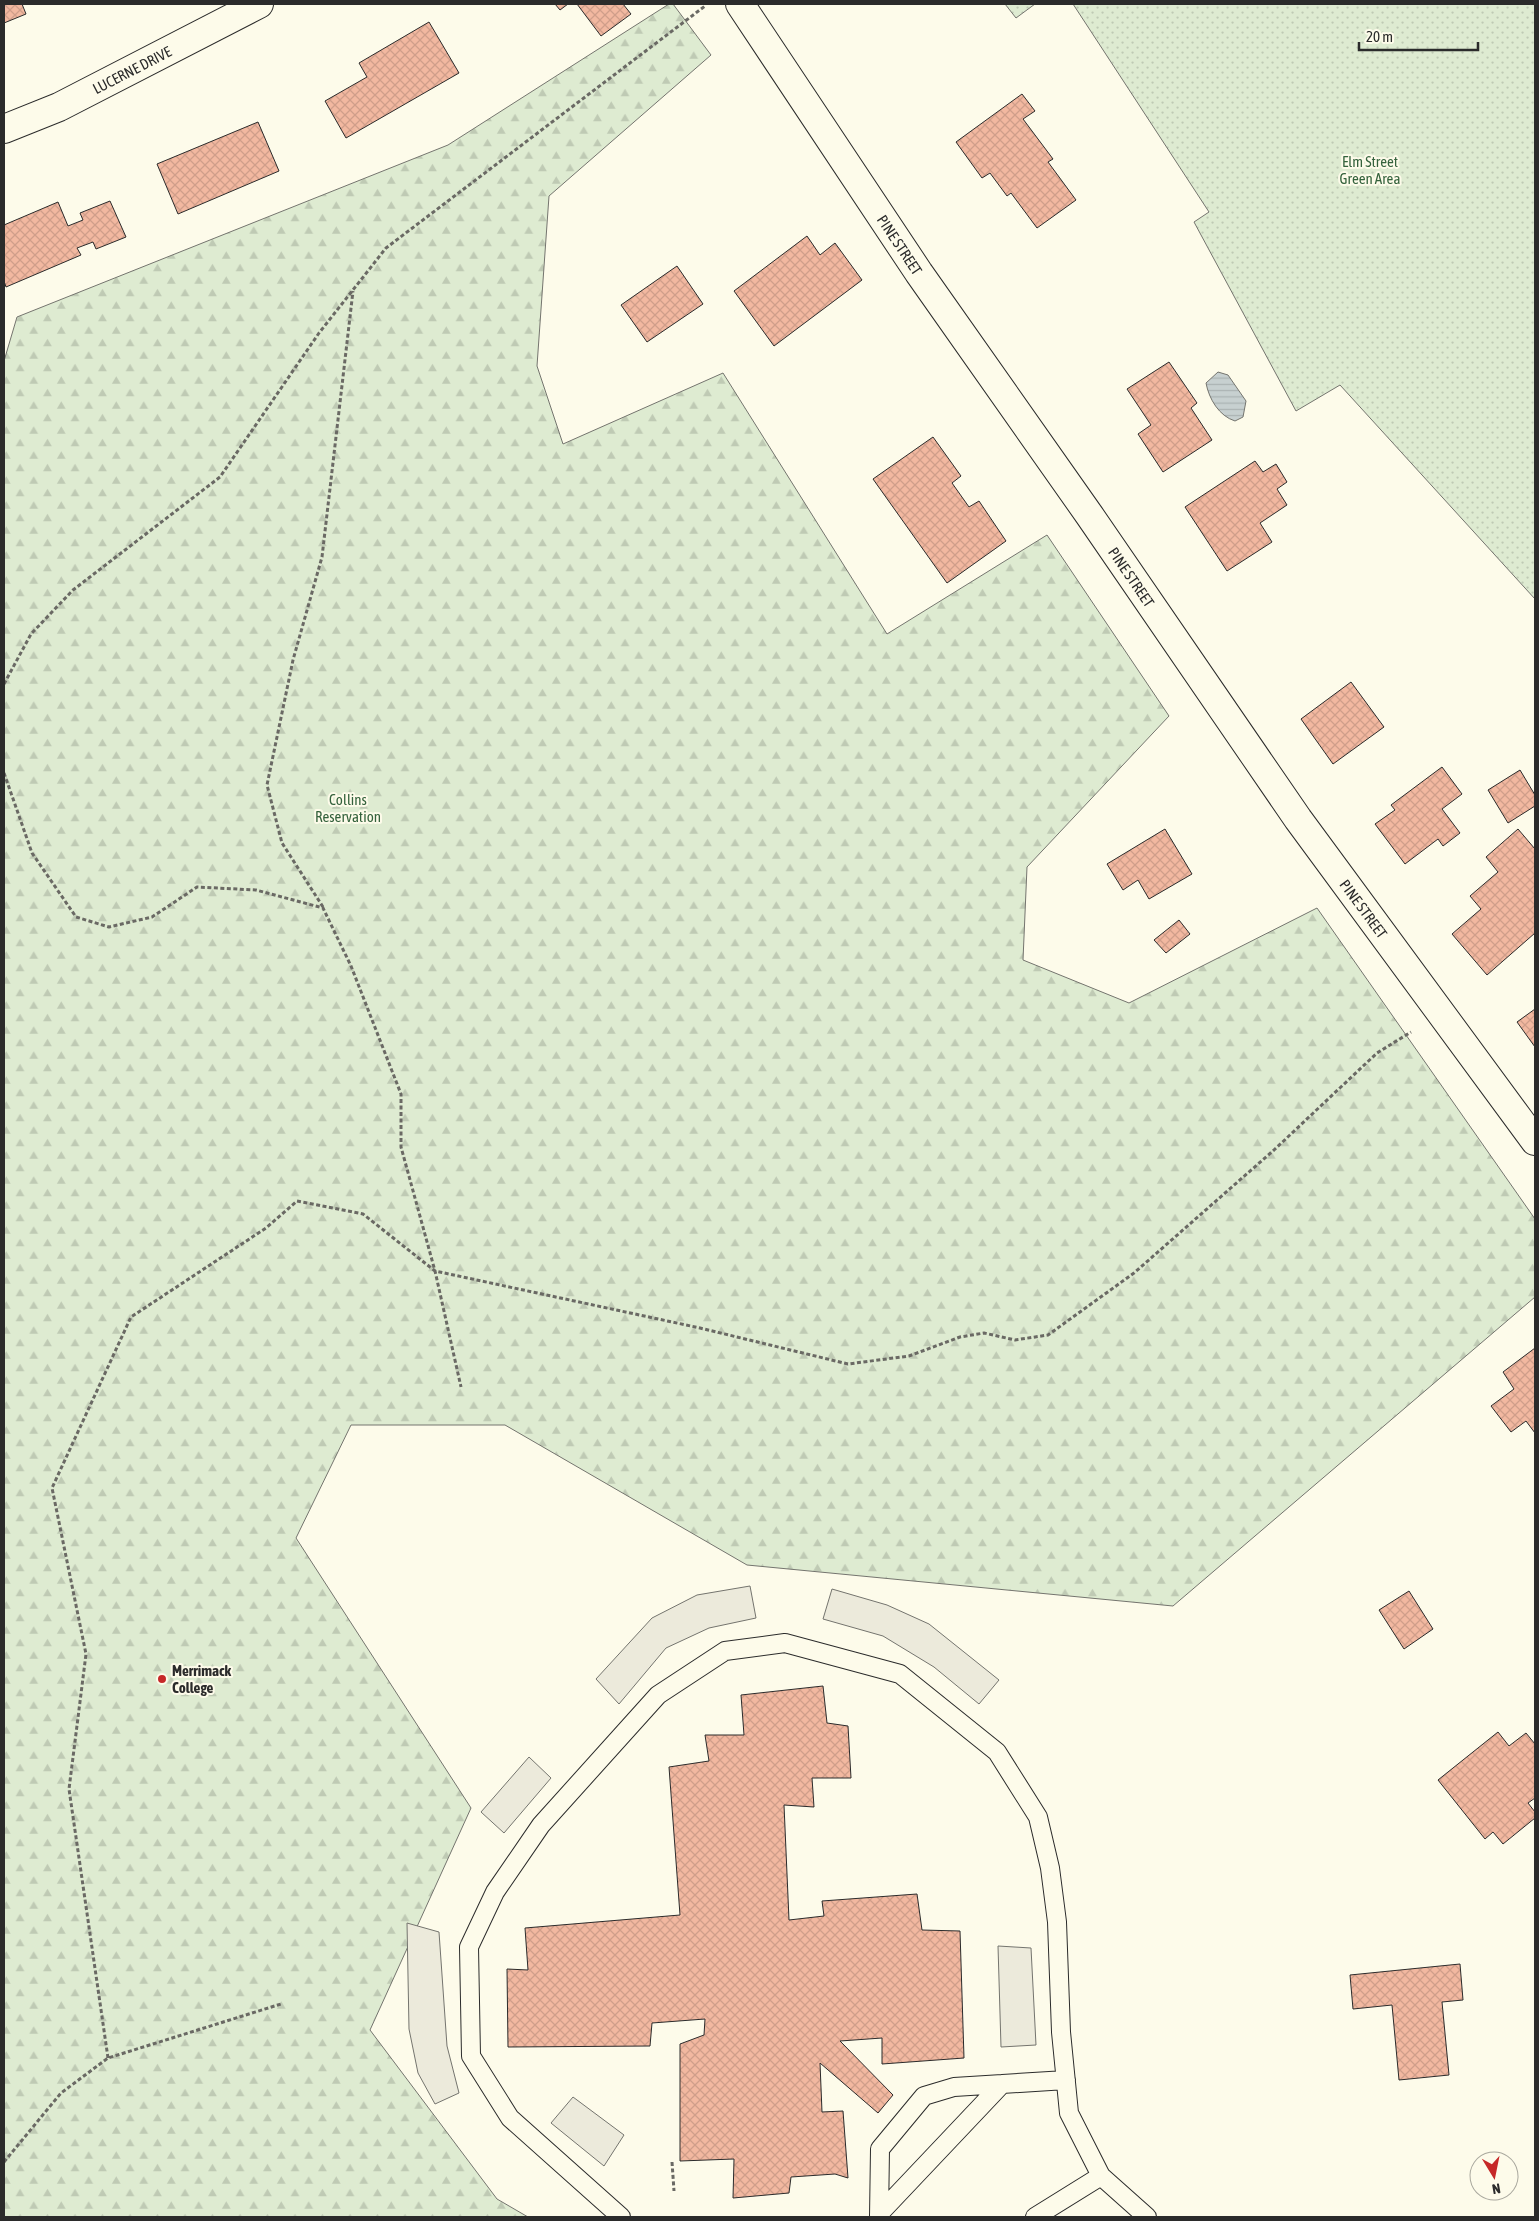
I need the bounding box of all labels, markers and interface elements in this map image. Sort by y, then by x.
scale bar [1359,20,1478,52]
text: 20 m [1366,28,1393,45]
street label: LUCERNE DRIVE [90,42,174,97]
park label: Elm Street Green Area [1340,153,1400,187]
street label: PINE STREET [874,211,926,278]
street label: PINE STREET [1105,544,1158,610]
park label: Collins Reservation [315,791,381,825]
street label: PINE STREET [1337,876,1391,941]
place label: Merrimack College [172,1662,231,1696]
marker: Merrimack College [156,1673,168,1685]
north arrow [1469,2151,1519,2201]
text: N [1491,2180,1502,2197]

